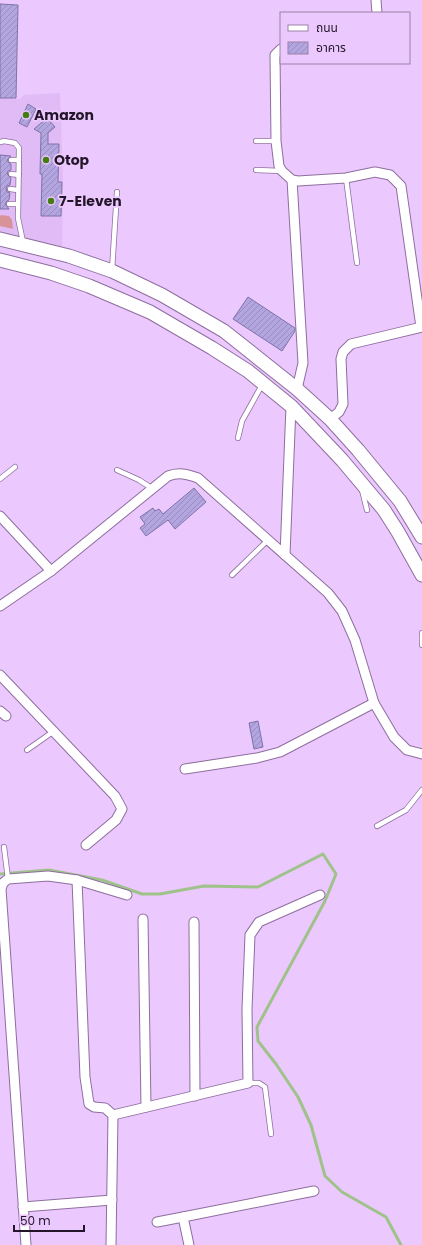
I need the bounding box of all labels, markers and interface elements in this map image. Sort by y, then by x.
legend [280,12,410,64]
text: ถนน [316,19,338,36]
text: อาคาร [316,39,346,56]
place label: Amazon [34,105,94,125]
marker: Amazon [21,110,31,120]
place label: Otop [54,150,90,170]
marker: Otop [41,155,51,165]
place label: 7-Eleven [59,191,122,211]
marker: 7-Eleven [46,196,56,206]
scale bar [14,1207,84,1233]
text: 50 m [20,1212,51,1229]

